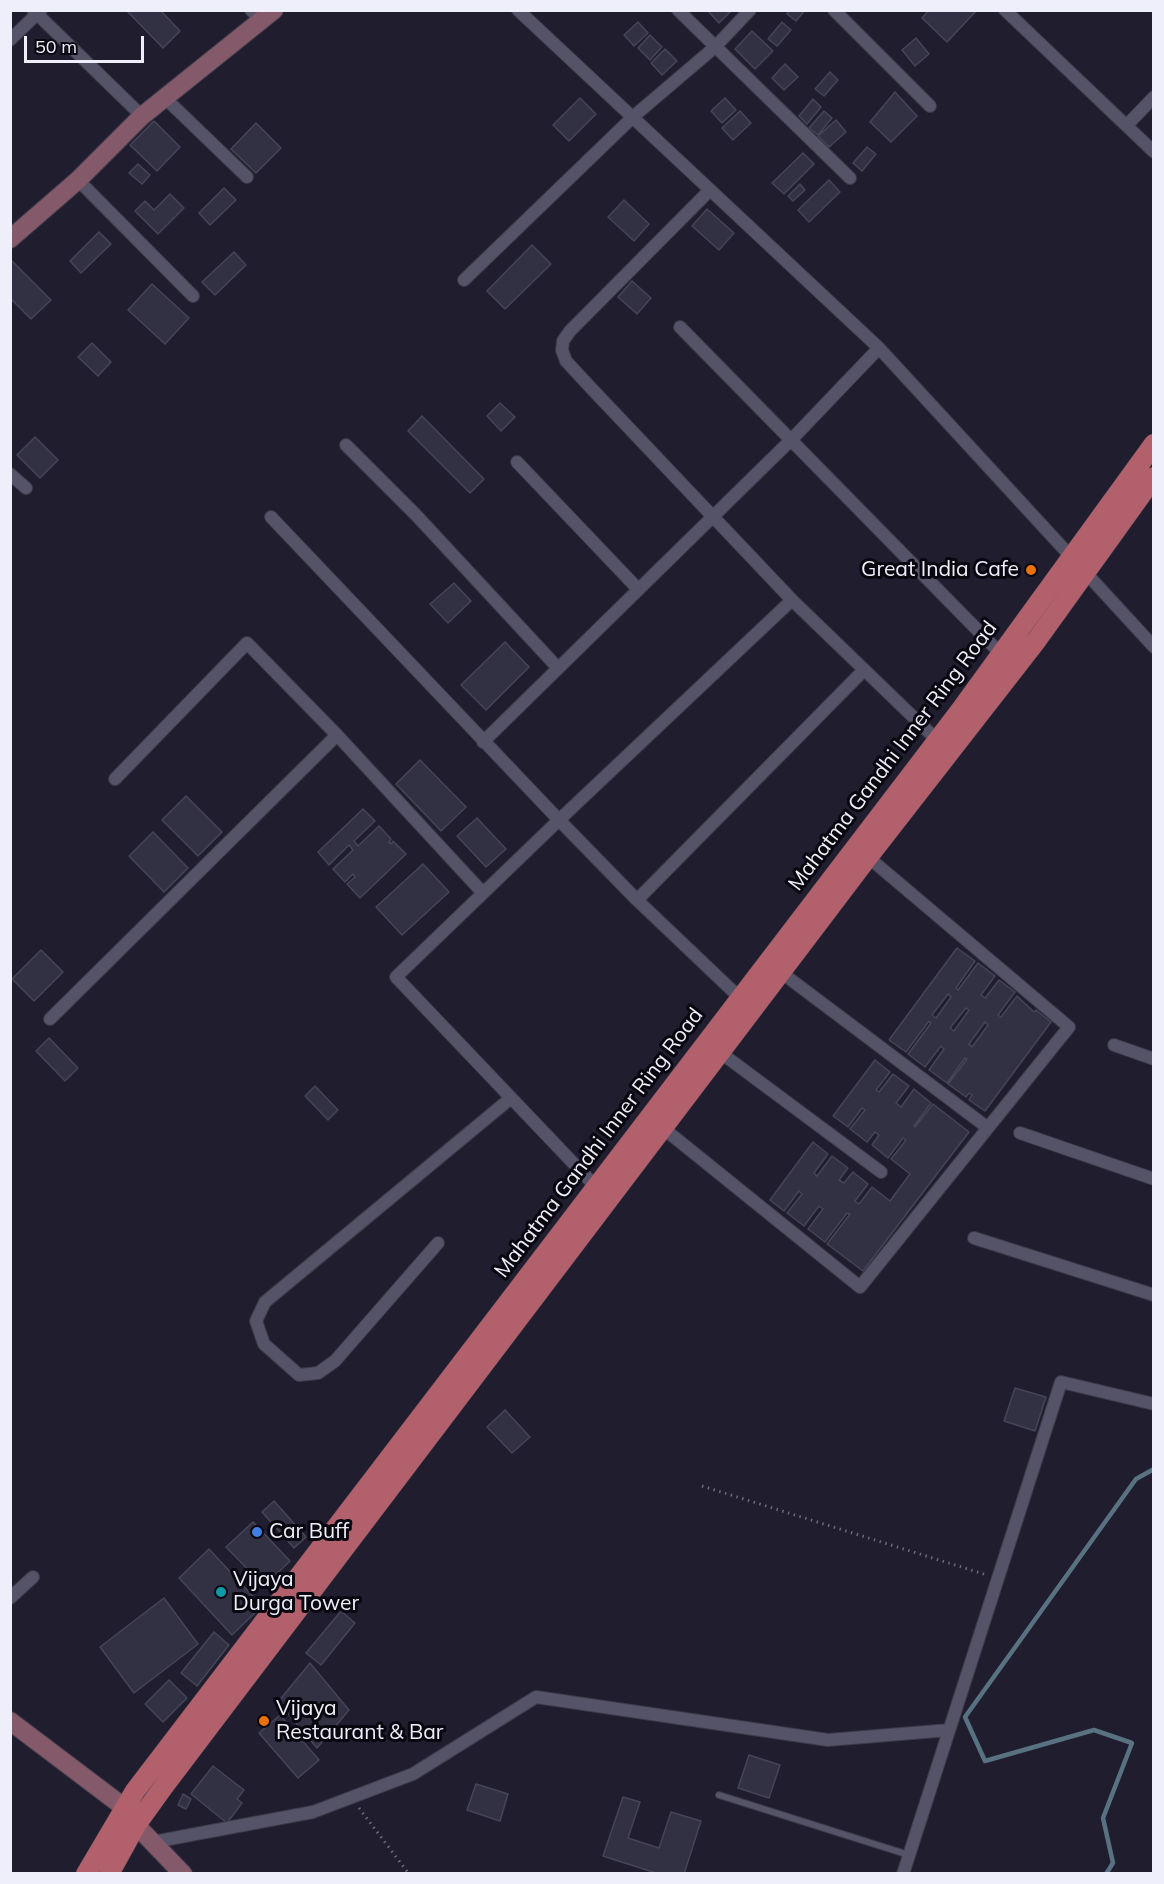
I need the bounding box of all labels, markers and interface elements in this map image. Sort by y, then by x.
scale bar [27,24,147,62]
text: 50 m [35,35,77,58]
place label: Great India Cafe [861,557,1019,583]
marker: Great India Cafe [1024,563,1038,577]
street label: Mahatma Gandhi Inner Ring Road [783,616,1003,896]
street label: Mahatma Gandhi Inner Ring Road [489,1003,709,1283]
place label: Car Buff [269,1519,349,1545]
marker: Car Buff [250,1525,264,1539]
place label: Vijaya Durga Tower [233,1567,359,1617]
marker: Vijaya Durga Tower [214,1585,228,1599]
place label: Vijaya Restaurant & Bar [276,1696,443,1746]
marker: Vijaya Restaurant & Bar [257,1714,271,1728]

